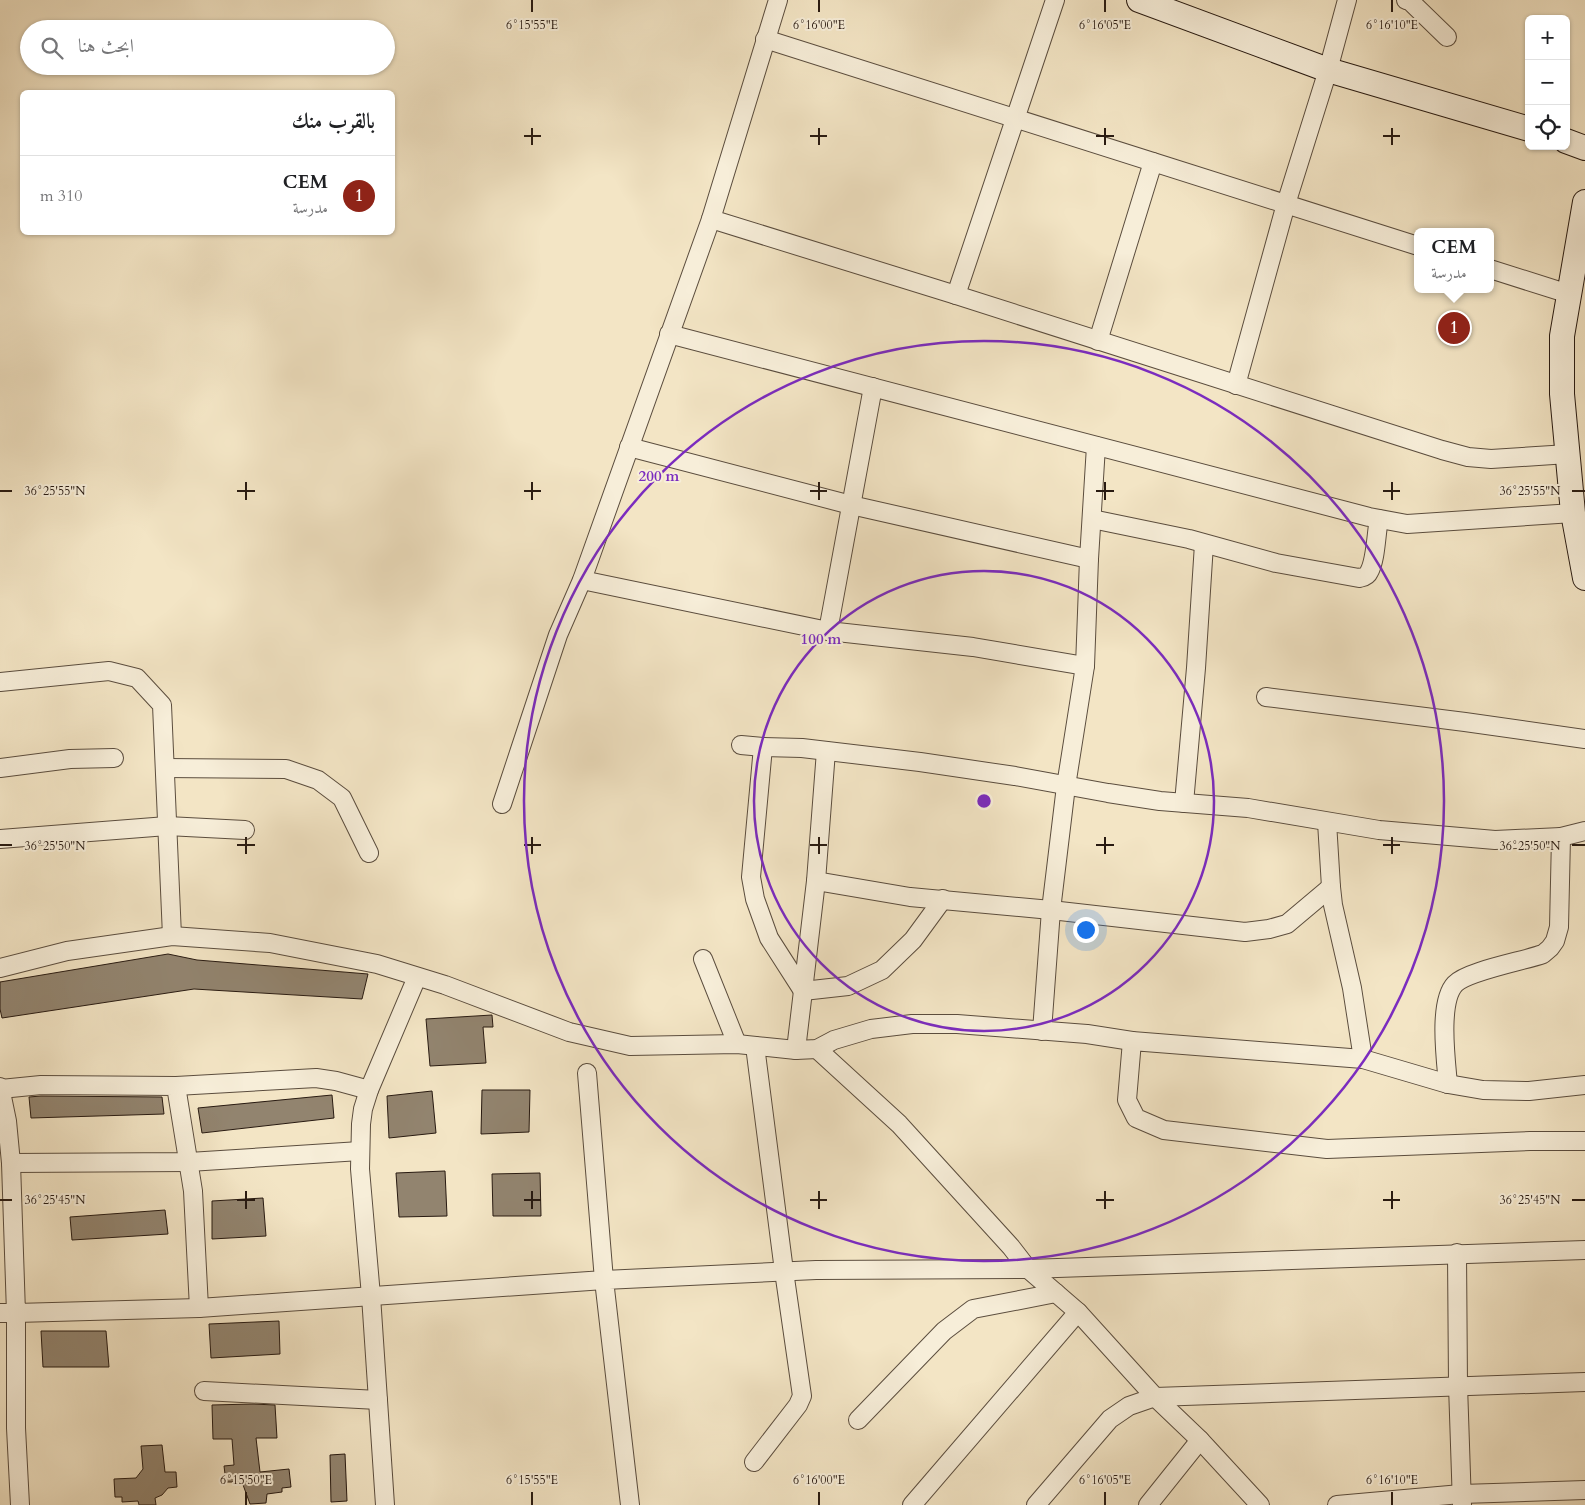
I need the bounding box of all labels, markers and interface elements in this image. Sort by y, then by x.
map controls [1525,15,1570,150]
button: + [1525,15,1570,60]
text: 6°15'55"E [506,17,558,33]
text: 6°16'00"E [793,17,845,33]
text: 6°16'05"E [1079,17,1131,33]
text: 6°16'10"E [1366,17,1418,33]
search box [20,20,395,75]
text: ابحث هنا [78,33,134,59]
icon: search [38,34,66,62]
button: − [1525,60,1570,105]
button: locate [1525,105,1570,150]
text: بالقرب منك [292,107,375,136]
text: CEM [283,169,328,195]
text: 310 m [40,185,82,207]
text: 1 [355,185,363,207]
text: مدرسة [293,197,328,219]
popup [1414,228,1494,293]
text: CEM [1431,234,1477,260]
text: مدرسة [1431,262,1467,284]
pin: 1 [1438,309,1470,347]
text: 200 m [639,466,680,486]
text: 36°25'55"N [25,483,86,499]
text: 36°25'55"N [1500,483,1561,499]
text: 100 m [801,629,842,649]
centre of rings [975,792,993,810]
text: 36°25'50"N [25,838,86,854]
text: 36°25'50"N [1500,838,1561,854]
your location [1073,917,1099,943]
text: 36°25'45"N [25,1192,86,1208]
text: 36°25'45"N [1500,1192,1561,1208]
text: 6°15'50"E [220,1472,272,1488]
text: 6°15'55"E [506,1472,558,1488]
text: 6°16'00"E [793,1472,845,1488]
text: 6°16'05"E [1079,1472,1131,1488]
text: 6°16'10"E [1366,1472,1418,1488]

